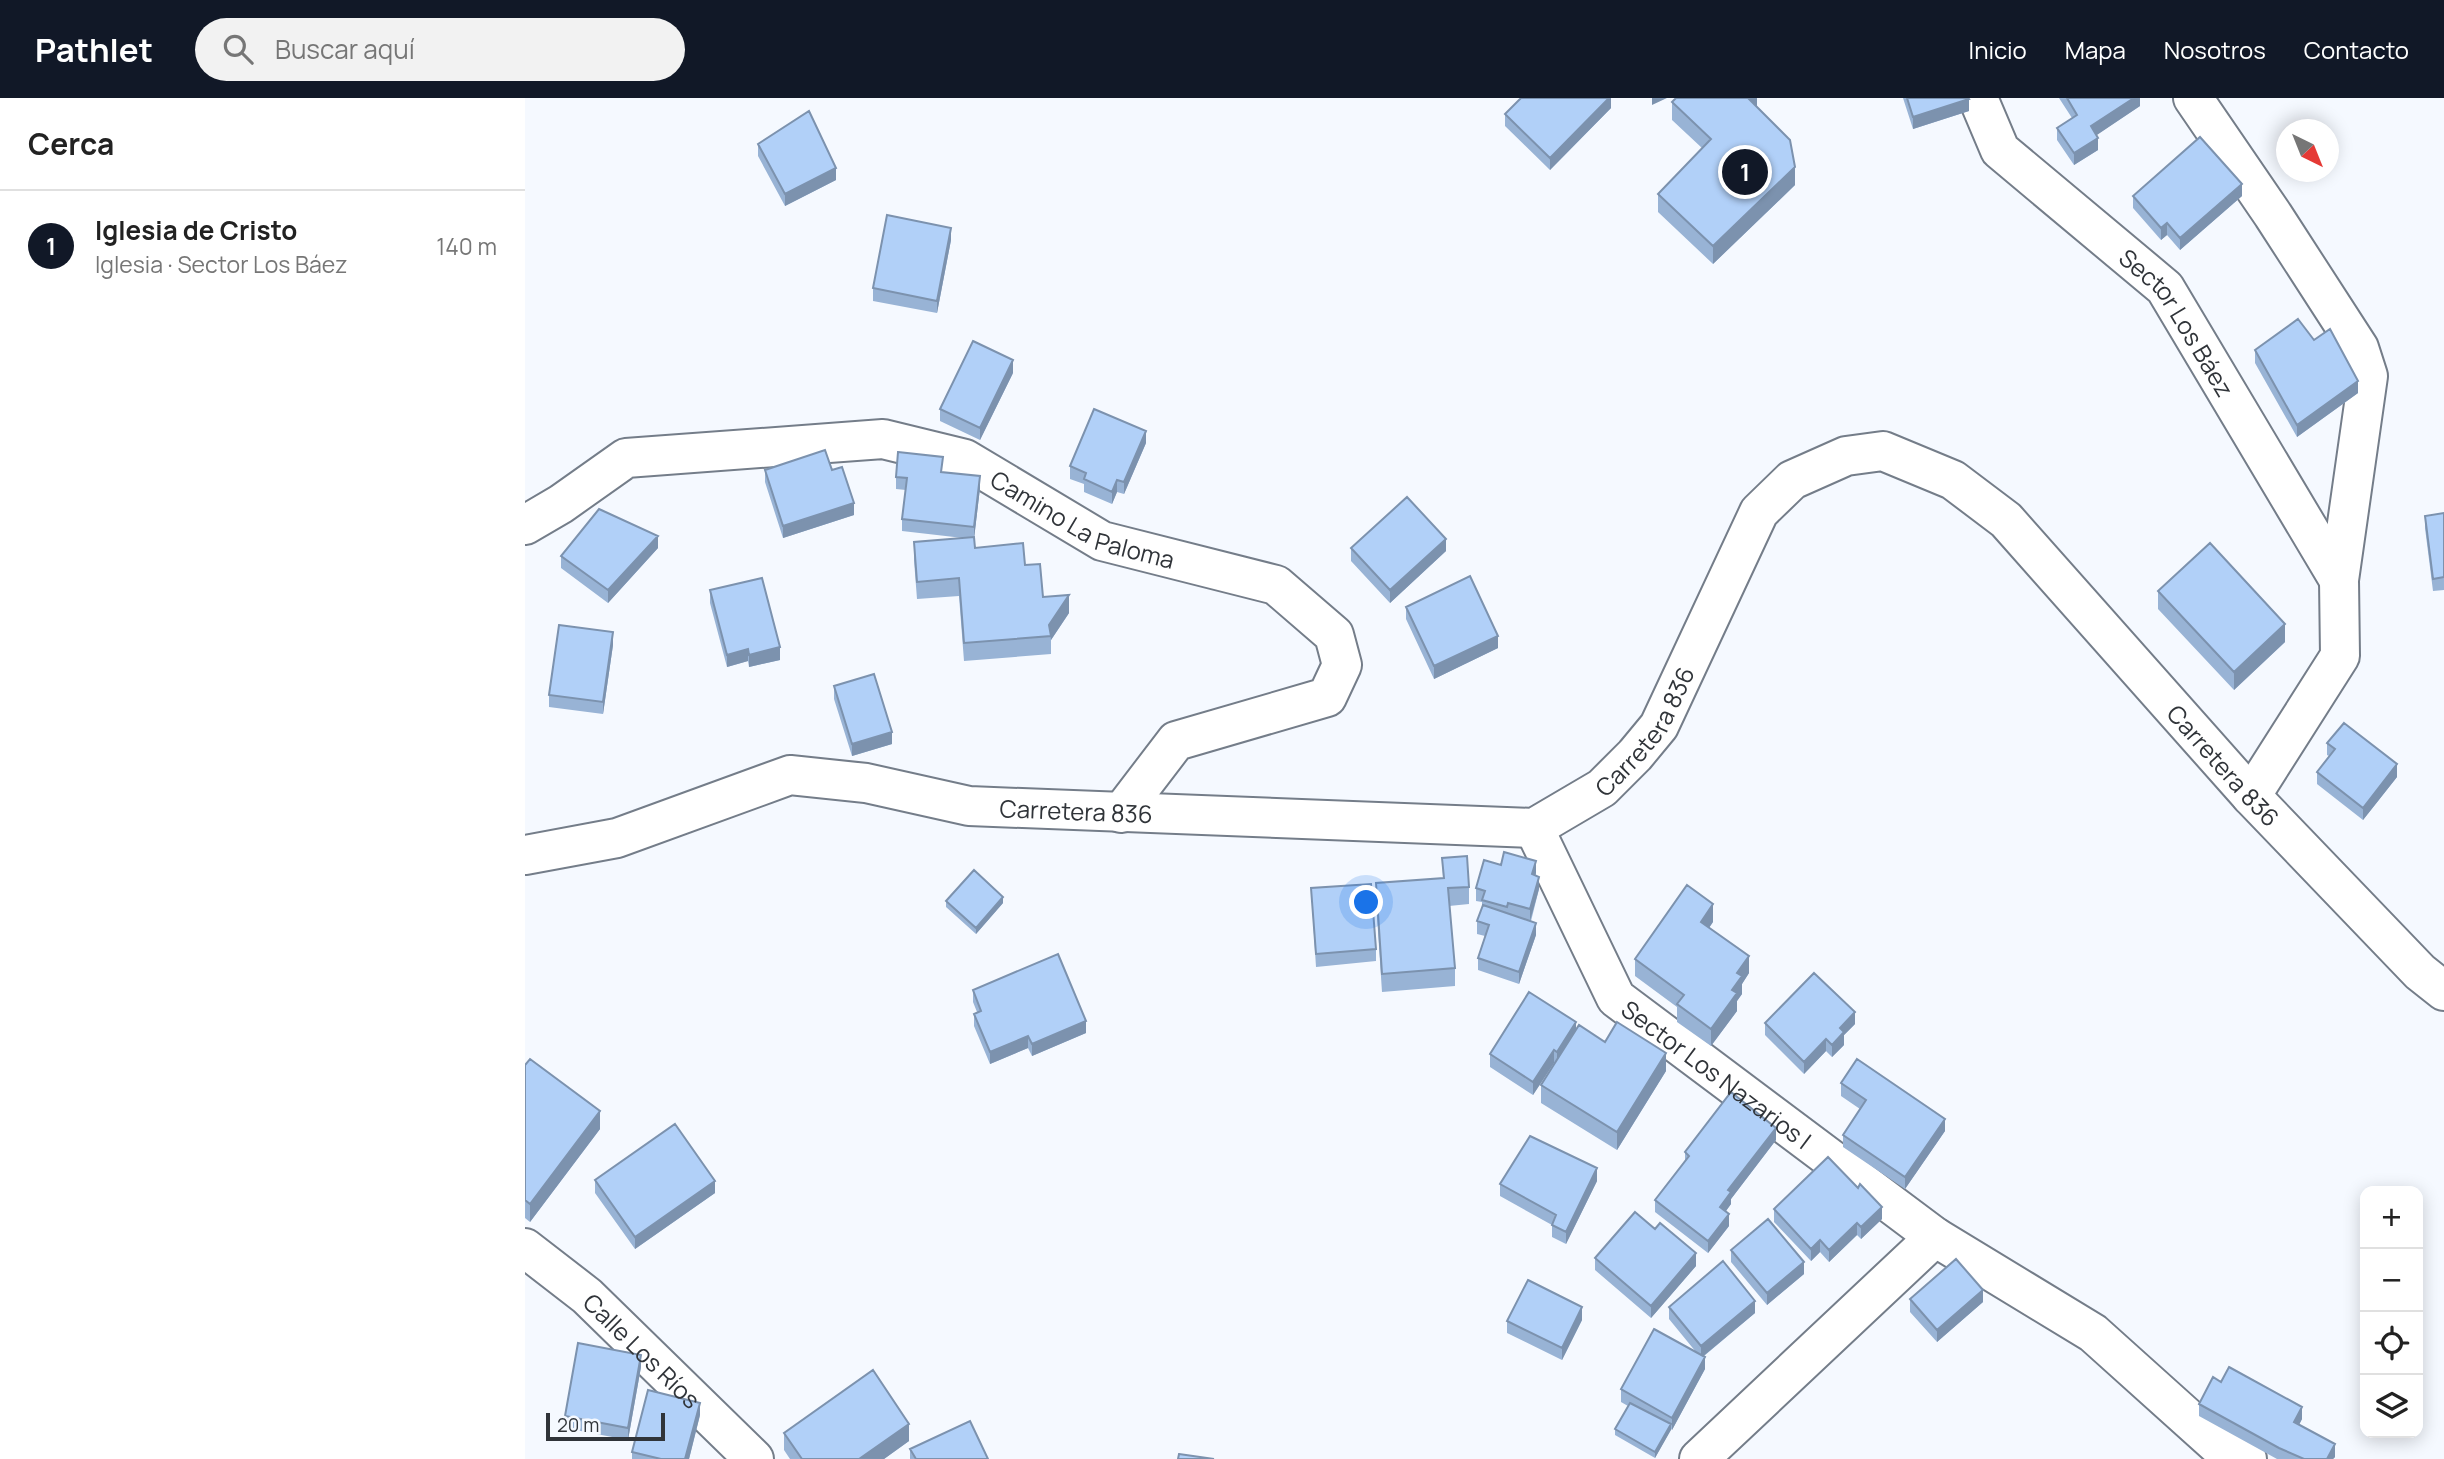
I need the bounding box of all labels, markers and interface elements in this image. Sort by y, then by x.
search box [195,18,685,81]
text: Pathlet [35,27,153,72]
icon: search [219,30,257,68]
text: Buscar aquí [275,31,415,67]
text: Inicio [1969,33,2027,66]
text: Mapa [2065,33,2126,66]
text: Nosotros [2164,33,2266,66]
text: Contacto [2304,33,2409,66]
north arrow [2276,119,2339,182]
text: Cerca [28,123,114,164]
pin: 1 [1722,146,1768,198]
text: Iglesia de Cristo [95,212,297,248]
text: 1 [46,230,56,262]
text: 140 m [436,230,497,262]
street label: Sector Los Báez [2113,240,2242,402]
text: Iglesia · Sector Los Báez [95,248,347,280]
street label: Camino La Paloma [985,462,1178,575]
street label: Carretera 836 [1587,661,1701,803]
street label: Carretera 836 [2161,697,2288,833]
street label: Carretera 836 [999,791,1154,830]
your location [1349,885,1383,919]
street label: Sector Los Nazarios I [1615,992,1819,1156]
map controls [2360,1186,2423,1438]
button: + [2360,1186,2423,1249]
button: − [2360,1249,2423,1312]
street label: Calle Los Ríos [577,1285,708,1415]
button: locate [2360,1312,2423,1375]
button: layers [2360,1375,2423,1438]
scale bar [546,1410,665,1442]
text: 20 m [557,1412,599,1438]

